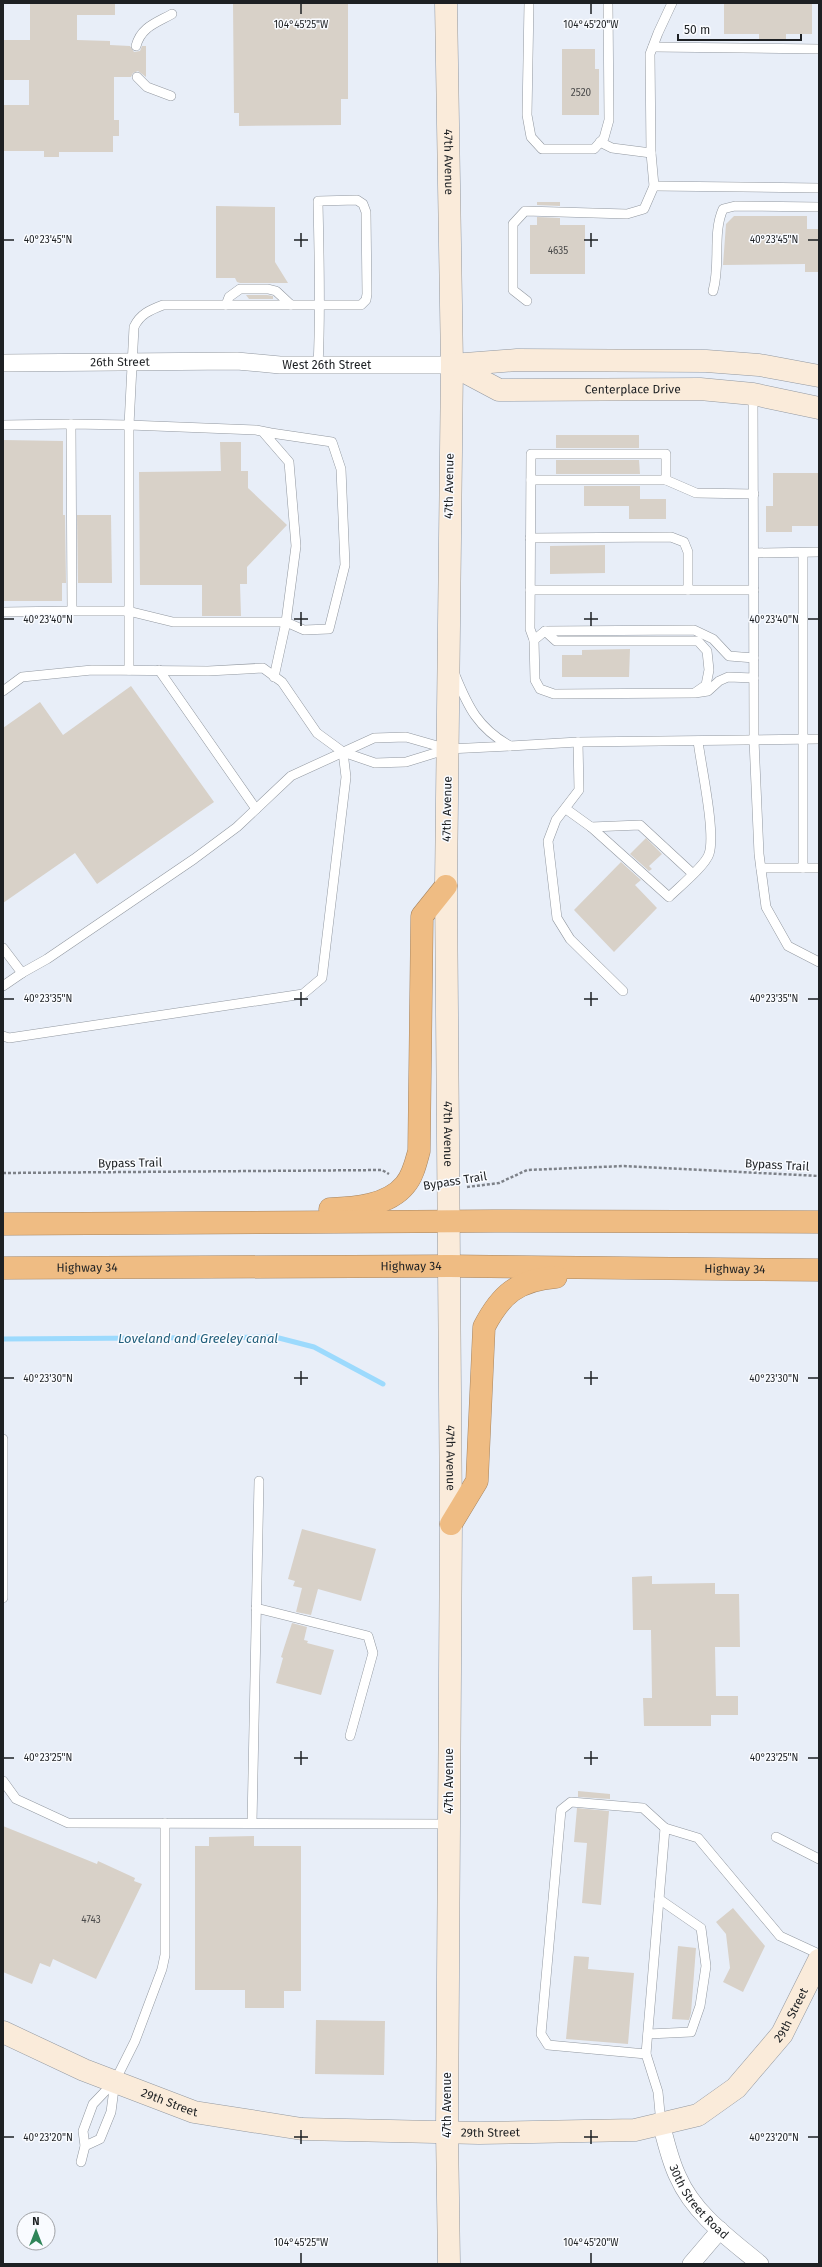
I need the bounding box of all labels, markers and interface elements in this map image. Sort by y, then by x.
scale bar [678,16,801,42]
text: 104°45'25"W [274,19,329,31]
text: 104°45'20"W [563,19,619,31]
text: 50 m [684,23,710,37]
house number: 2520 [571,87,592,99]
street label: 47th Avenue [441,129,456,195]
text: 40°23'45"N [24,234,72,246]
text: 40°23'45"N [750,234,798,246]
house number: 4635 [548,245,568,257]
street label: 26th Street [90,355,150,369]
street label: West 26th Street [282,358,372,372]
street label: Centerplace Drive [585,382,681,397]
street label: 47th Avenue [441,453,457,519]
text: 40°23'40"N [23,614,73,626]
text: 40°23'40"N [749,614,799,626]
street label: 47th Avenue [439,776,455,842]
text: 40°23'35"N [24,993,72,1005]
text: 40°23'35"N [750,993,798,1005]
street label: 47th Avenue [441,1101,455,1167]
street label: Bypass Trail [98,1155,163,1171]
street label: Bypass Trail [744,1156,810,1174]
street label: Bypass Trail [422,1169,488,1193]
street label: Highway 34 [380,1259,442,1273]
street label: Highway 34 [56,1260,118,1275]
street label: Highway 34 [704,1262,766,1276]
water label: Loveland and Greeley canal [118,1331,278,1346]
text: 40°23'30"N [23,1373,73,1385]
text: 40°23'30"N [749,1373,799,1385]
street label: 47th Avenue [443,1425,458,1491]
street label: 47th Avenue [442,1748,456,1814]
text: 40°23'25"N [24,1752,72,1764]
text: 40°23'25"N [750,1752,798,1764]
house number: 4743 [81,1914,101,1926]
street label: 29th Street [771,1985,811,2045]
street label: 47th Avenue [440,2072,454,2138]
street label: 29th Street [139,2086,199,2120]
street label: 29th Street [461,2125,521,2140]
text: 40°23'20"N [23,2132,73,2144]
text: 40°23'20"N [749,2132,799,2144]
street label: 30th Street Road [666,2162,731,2242]
north arrow [16,2211,56,2251]
text: N [32,2215,40,2228]
text: 104°45'25"W [274,2237,329,2249]
text: 104°45'20"W [563,2237,619,2249]

